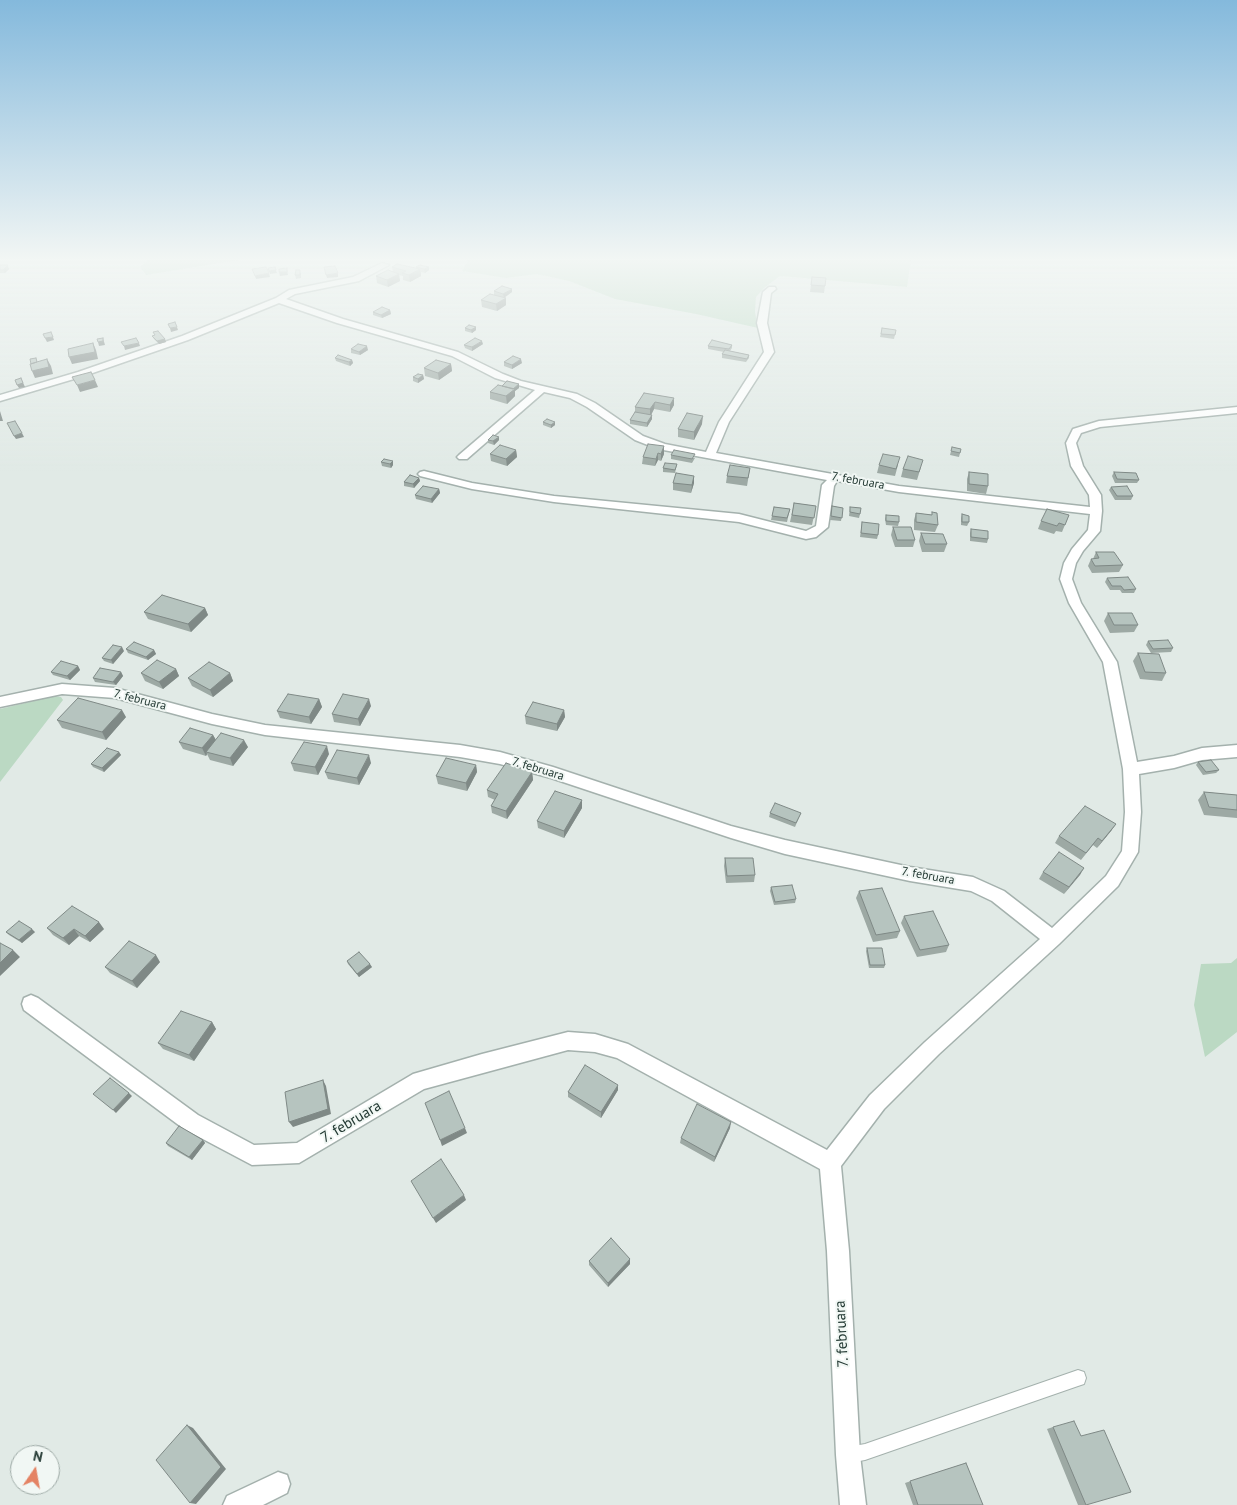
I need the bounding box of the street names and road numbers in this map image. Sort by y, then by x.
street label: 7. februara [830,469,886,493]
street label: 7. februara [112,687,168,713]
street label: 7. februara [510,754,566,784]
street label: 7. februara [900,864,956,888]
street label: 7. februara [318,1097,384,1147]
street label: 7. februara [831,1300,853,1368]

